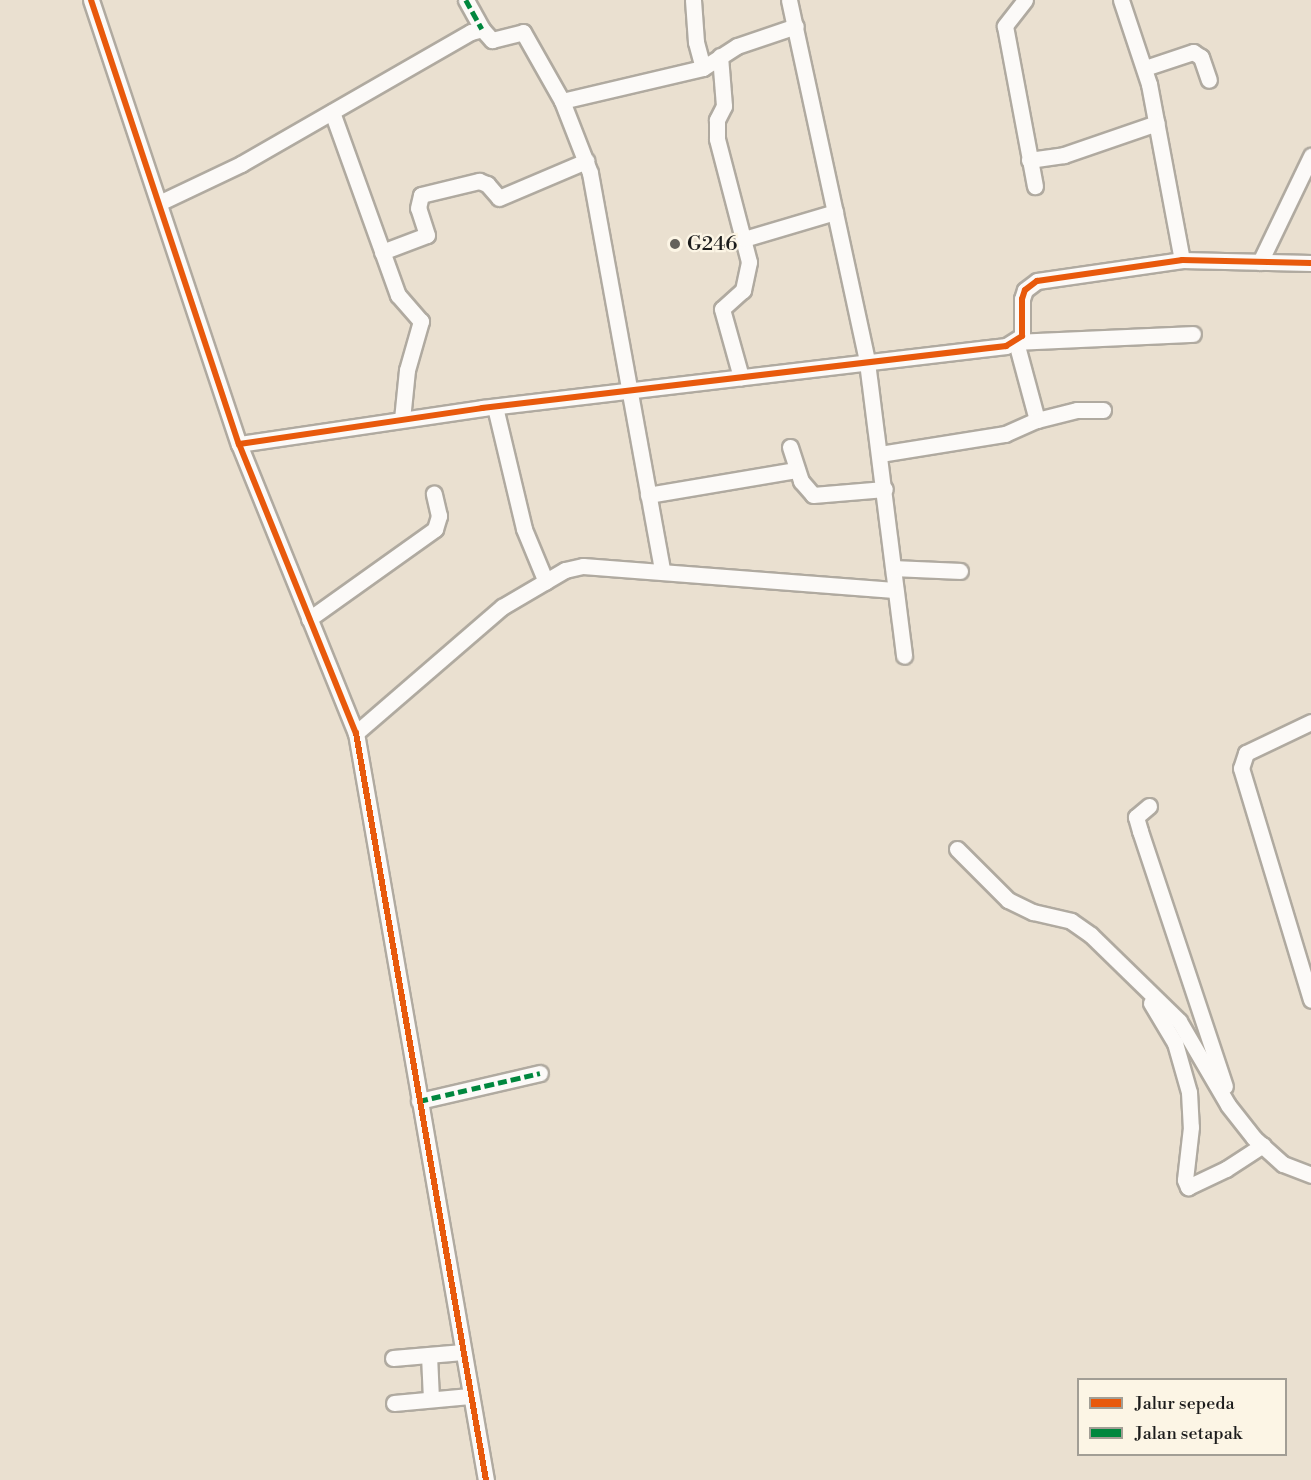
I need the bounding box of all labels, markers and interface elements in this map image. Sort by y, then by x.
place label: G246 [687,232,737,256]
marker: G246 [668,237,682,251]
legend [1077,1378,1287,1456]
text: Jalur sepeda [1135,1392,1235,1415]
text: Jalan setapak [1135,1422,1242,1445]

